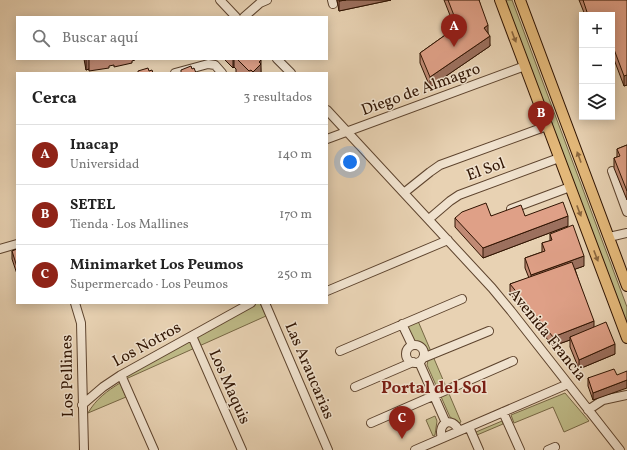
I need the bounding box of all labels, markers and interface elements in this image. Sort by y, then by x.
map controls [579,12,615,120]
button: + [579,12,615,48]
pin: A [441,14,467,47]
search box [16,16,328,60]
icon: search [30,27,52,49]
text: Buscar aquí [62,28,138,49]
one-way arrow [511,31,517,43]
button: − [579,48,615,84]
street label: Diego de Almagro [358,58,484,122]
button: layers [579,84,615,120]
text: Cerca [32,87,77,110]
text: 3 resultados [243,89,312,107]
pin: B [528,101,554,134]
text: Inacap [70,135,118,156]
text: A [40,146,50,164]
text: 140 m [278,146,312,164]
one-way arrow [576,151,582,163]
your location [340,152,360,172]
street label: El Sol [464,153,509,187]
text: Universidad [70,156,139,174]
text: SETEL [70,195,115,216]
one-way arrow [577,205,583,217]
text: B [41,206,49,224]
text: 170 m [279,206,312,224]
text: Tienda · Los Mallines [70,216,188,234]
one-way arrow [594,251,600,263]
text: Minimarket Los Peumos [70,255,243,276]
text: C [41,266,49,284]
text: 250 m [277,266,312,284]
text: Supermercado · Los Peumos [70,276,228,294]
street label: Avenida Francia [503,284,591,386]
street label: Los Notros [109,317,186,373]
street label: Las Araucarias [279,319,339,423]
street label: Los Pellines [56,334,80,417]
street label: Los Maquis [203,346,255,428]
district label: Portal del Sol [381,377,487,400]
pin: C [389,406,415,439]

